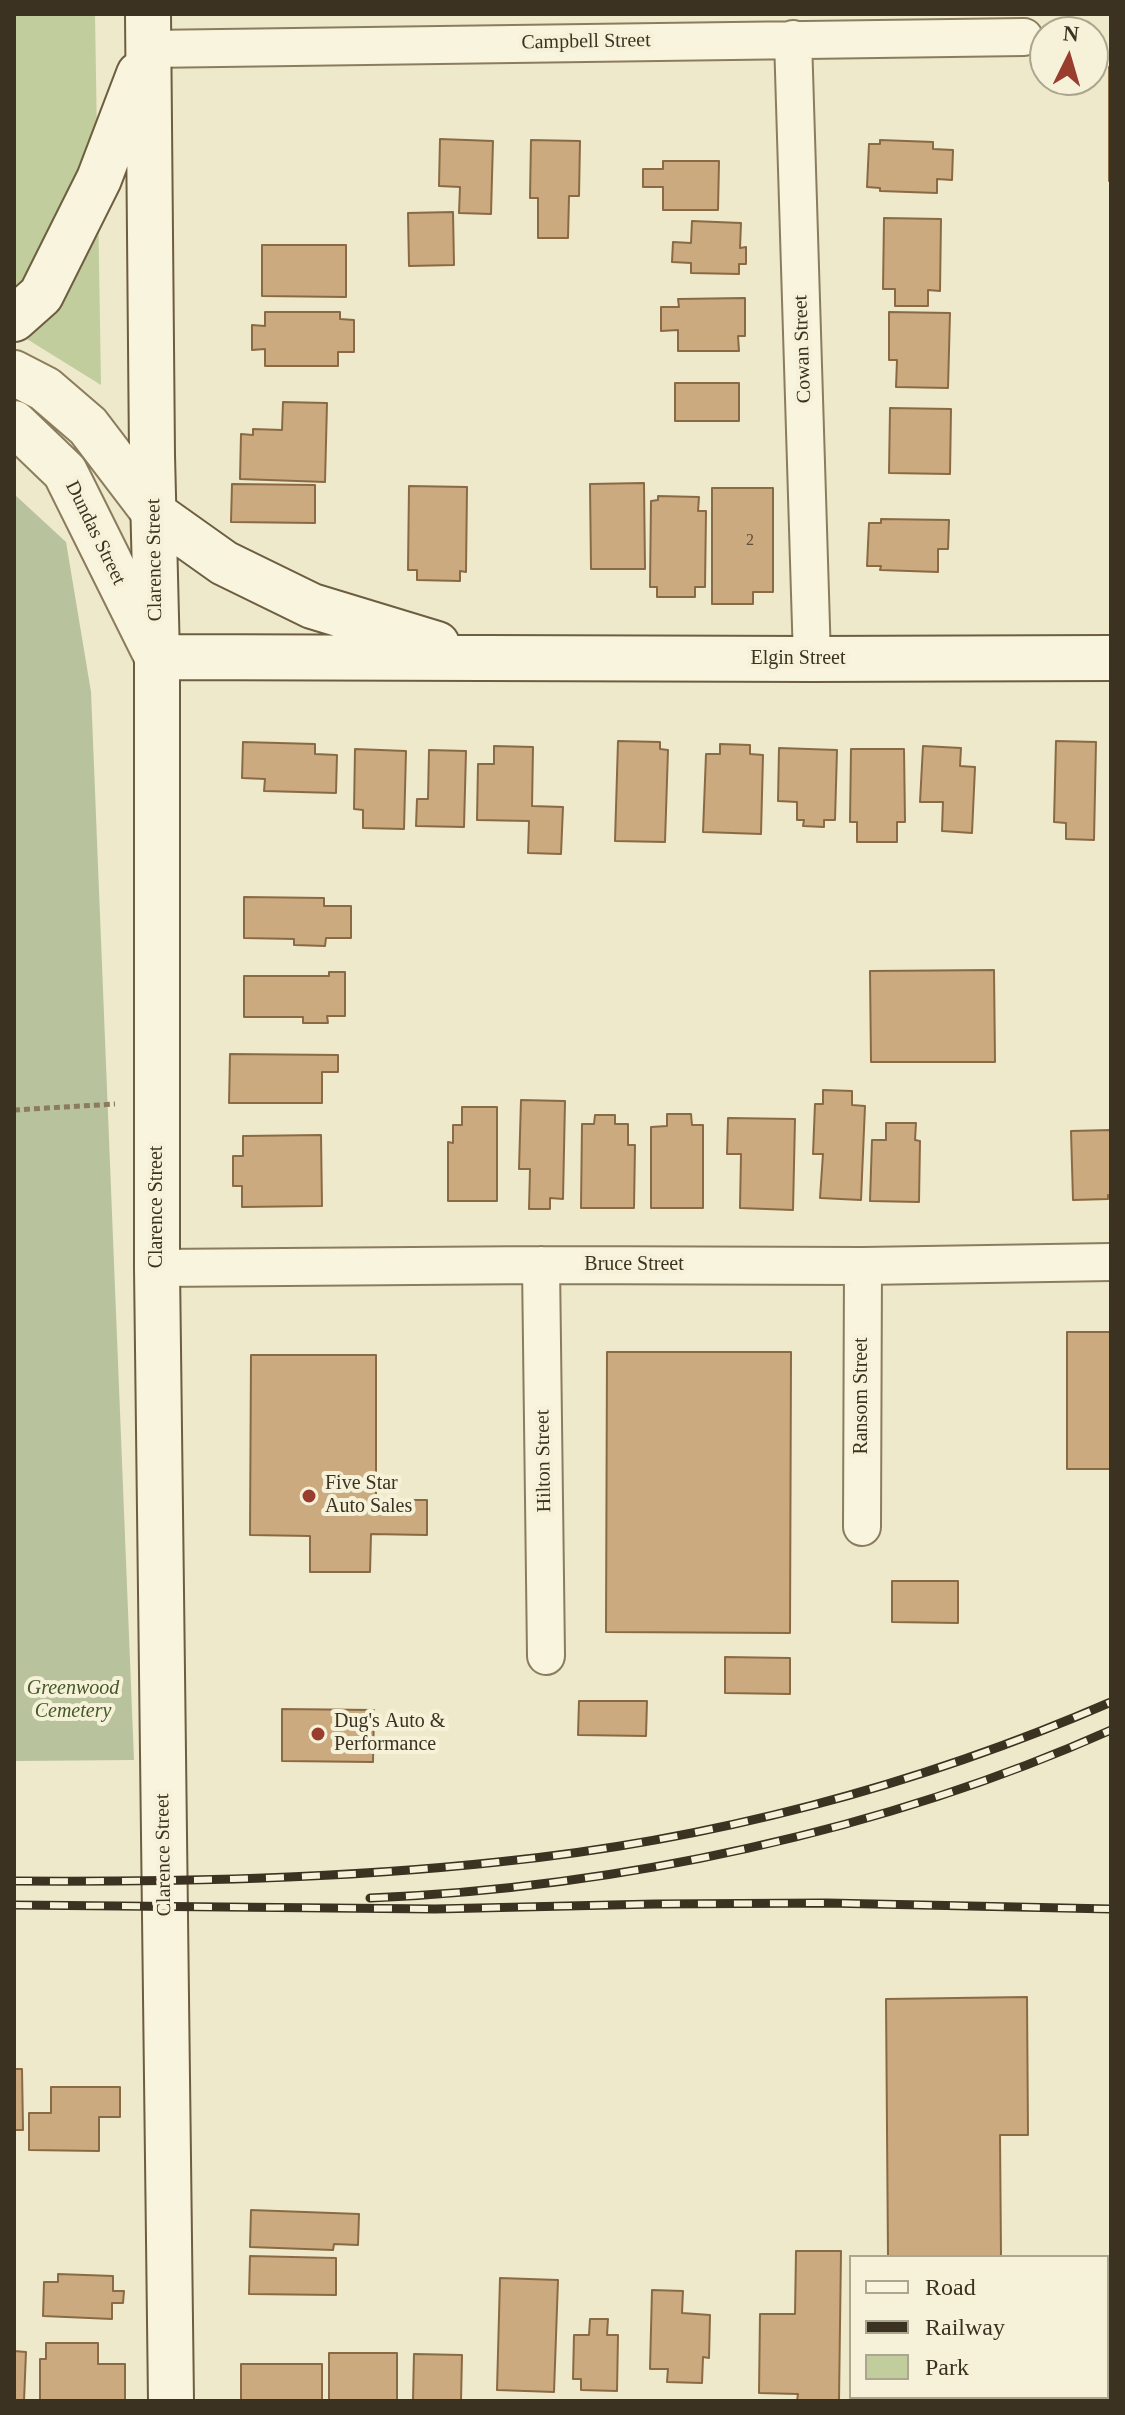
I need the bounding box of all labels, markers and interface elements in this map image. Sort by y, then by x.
north arrow [1029,16,1109,96]
text: N [1062,20,1080,47]
street label: Campbell Street [521,29,651,55]
street label: Cowan Street [789,294,817,404]
street label: Dundas Street [60,477,130,589]
street label: Clarence Street [142,498,168,622]
house number: 2 [746,531,754,551]
street label: Elgin Street [751,647,845,671]
street label: Clarence Street [145,1146,169,1268]
street label: Bruce Street [584,1253,684,1277]
street label: Ransom Street [850,1337,874,1455]
street label: Hilton Street [531,1409,557,1513]
place label: Five Star Auto Sales [325,1472,412,1519]
marker: Five Star Auto Sales [300,1487,318,1505]
park label: Greenwood Cemetery [27,1677,119,1724]
place label: Dug's Auto & Performance [334,1710,445,1757]
marker: Dug's Auto & Performance [309,1725,327,1743]
street label: Clarence Street [151,1793,177,1917]
legend [849,2255,1109,2399]
text: Road [925,2274,976,2300]
text: Railway [925,2314,1005,2340]
text: Park [925,2354,969,2380]

